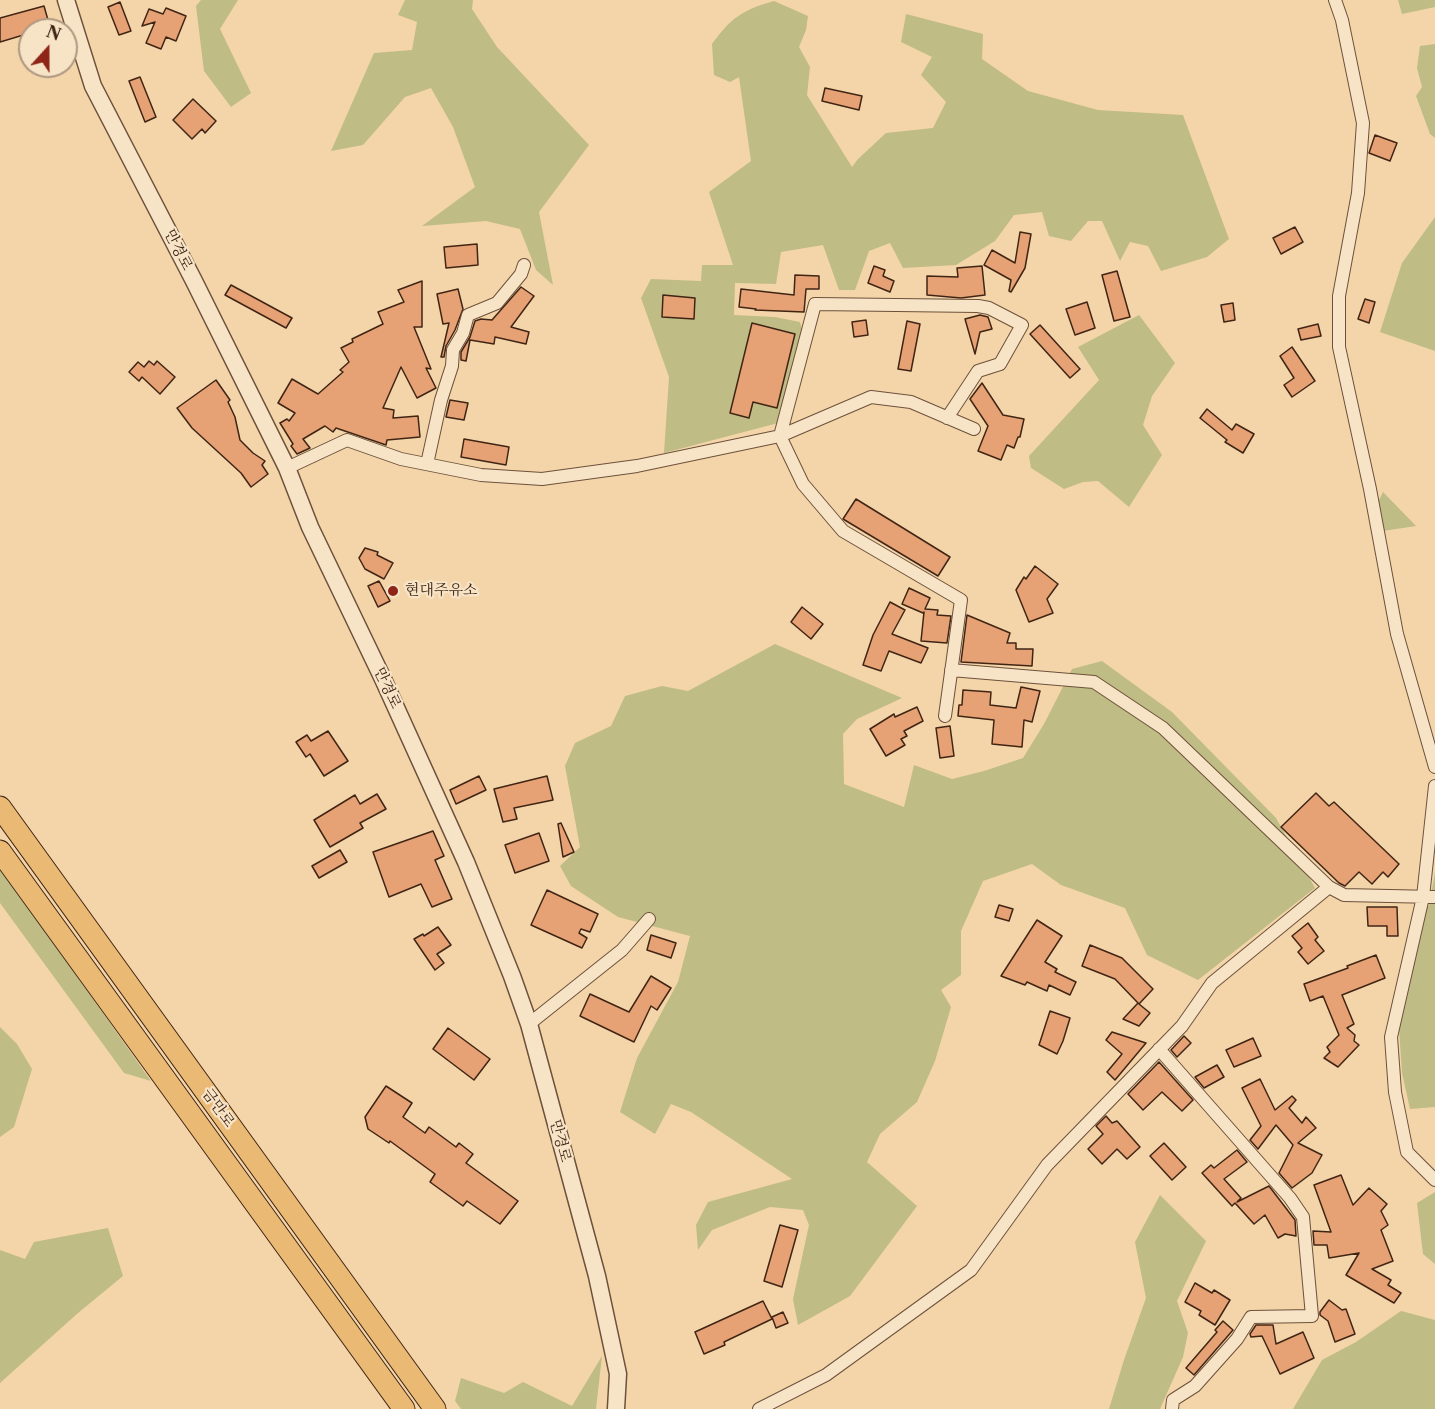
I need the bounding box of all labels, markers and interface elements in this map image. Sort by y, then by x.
north arrow [18,18,78,78]
text: N [44,21,64,45]
street label: 만경로 [160,227,196,273]
place label: 현대주유소 [405,582,477,600]
marker: 현대주유소 [386,584,400,598]
street label: 만경로 [370,664,404,712]
street label: 금만로 [198,1085,238,1131]
street label: 만경로 [546,1118,574,1164]

